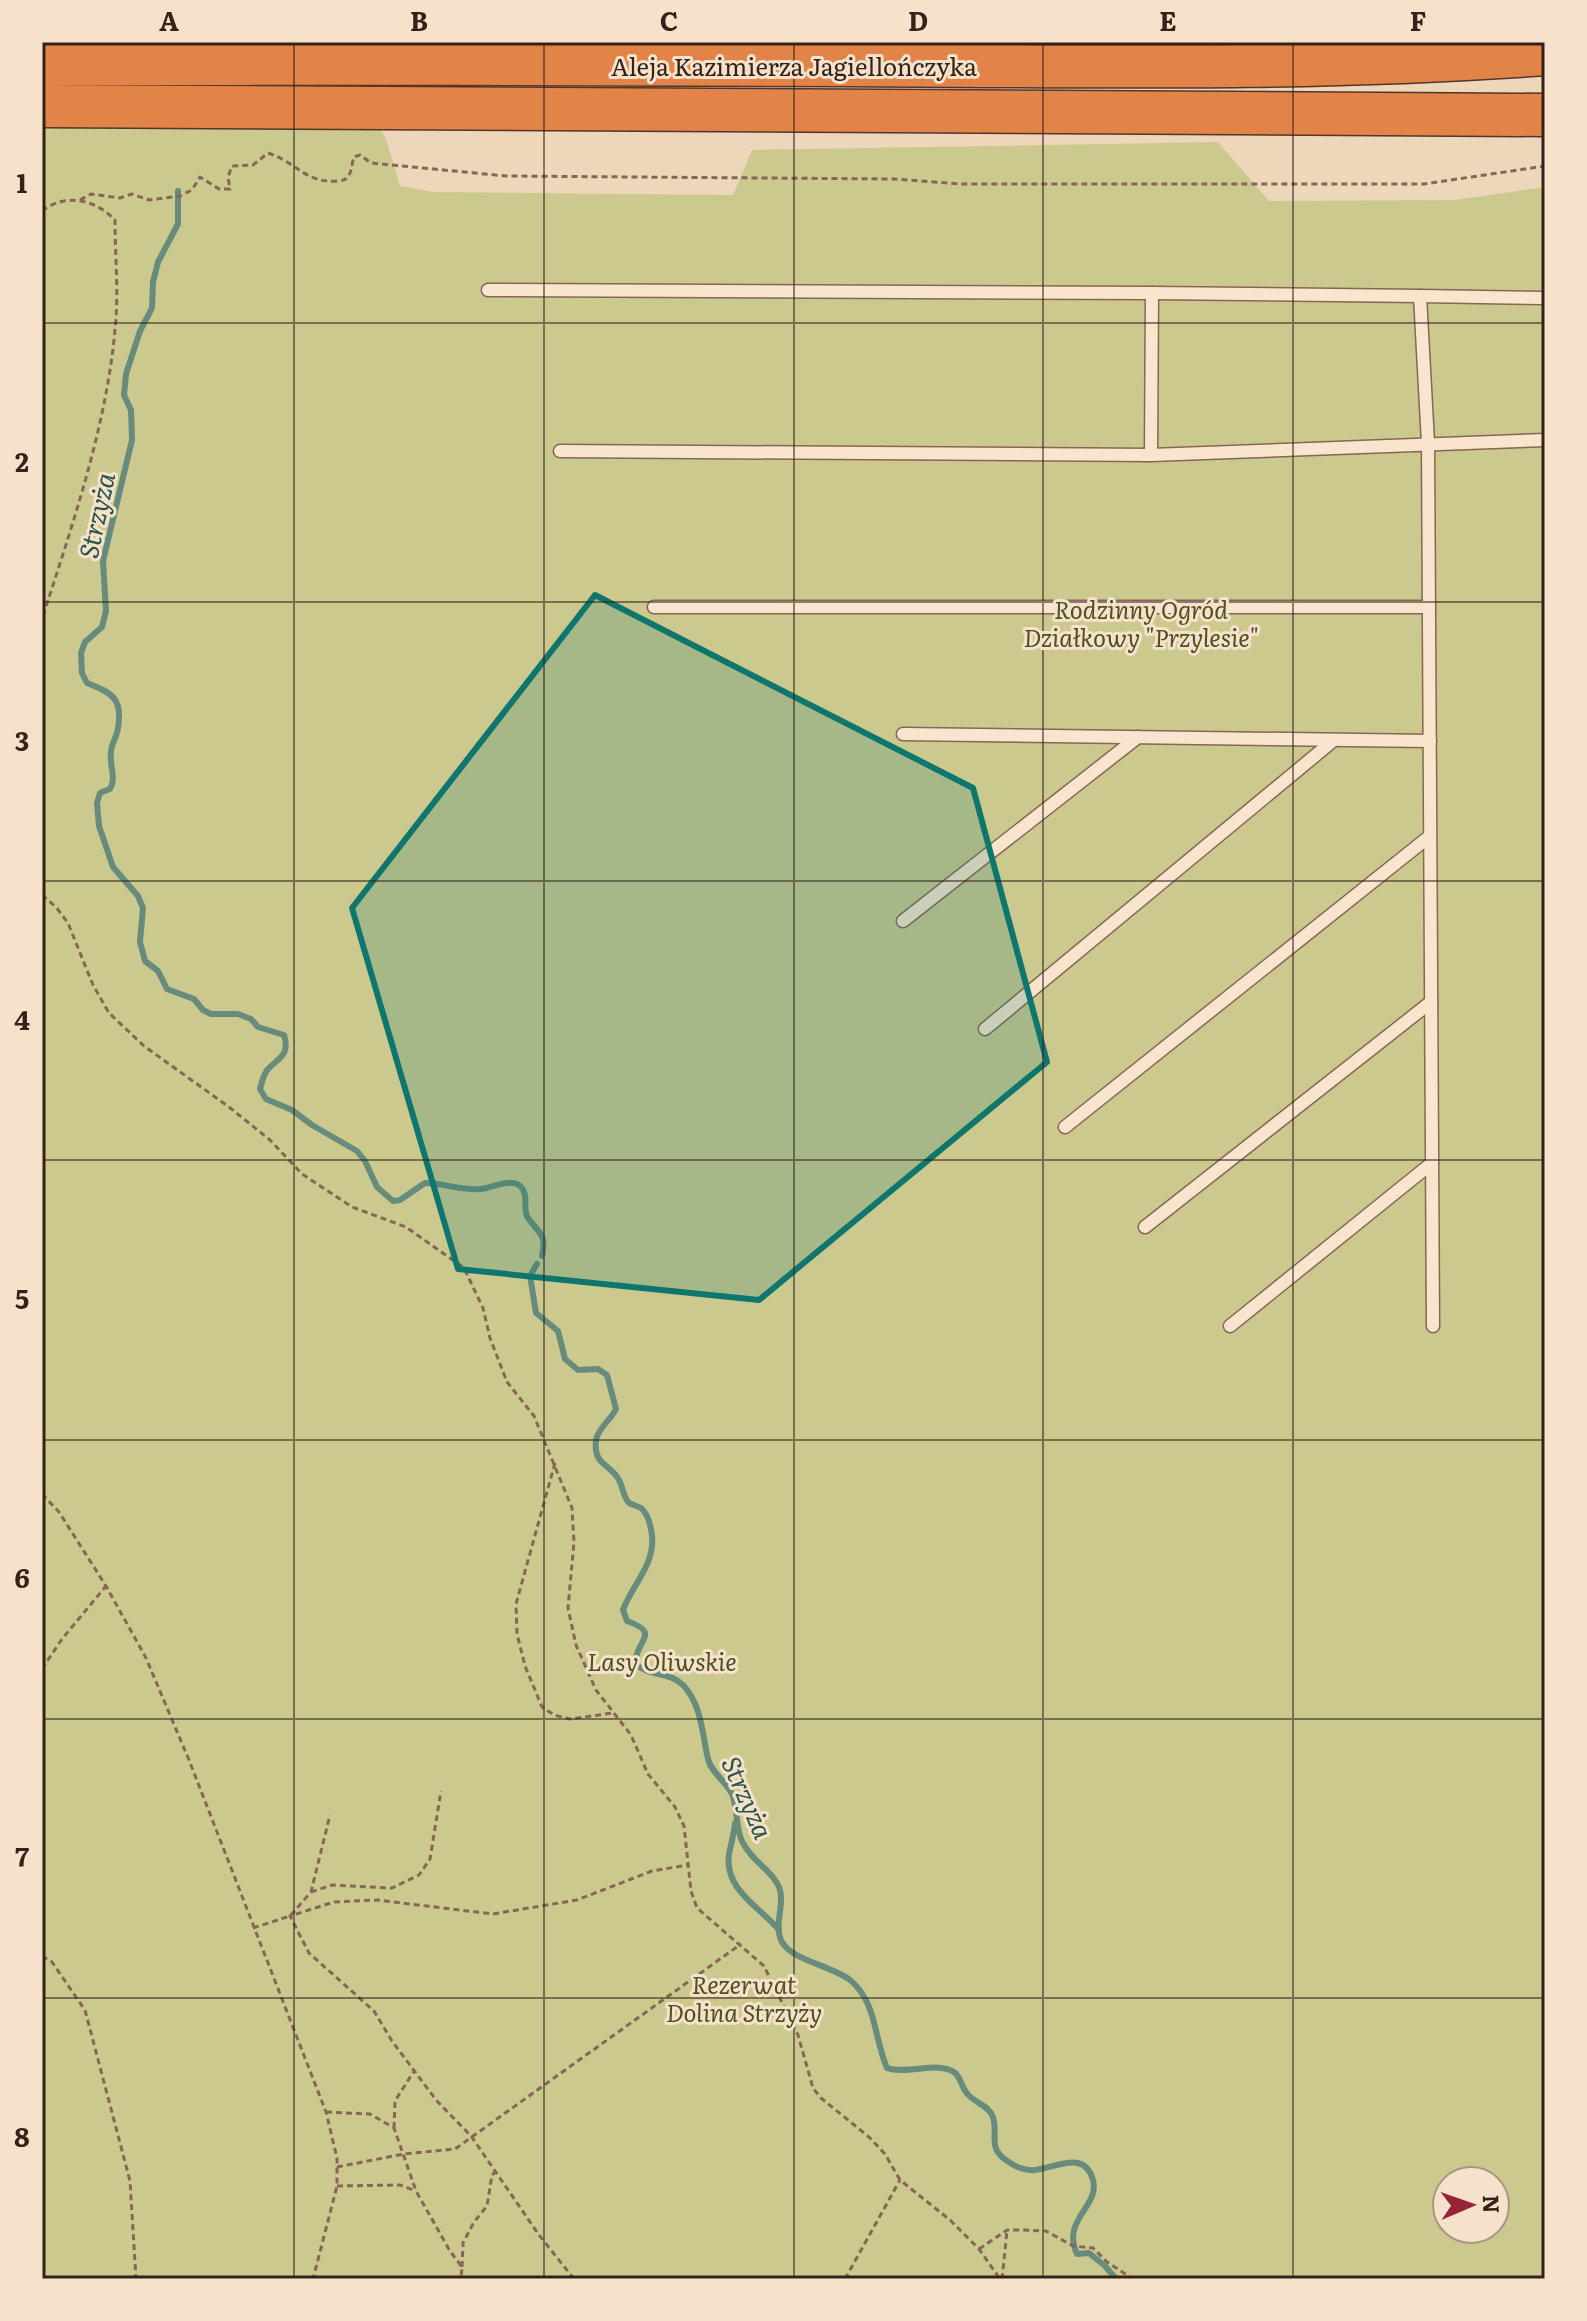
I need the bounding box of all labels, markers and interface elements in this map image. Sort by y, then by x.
text: A [159,0,179,39]
text: B [410,0,428,39]
text: C [660,0,678,39]
text: D [908,0,928,39]
text: E [1159,0,1177,39]
text: F [1410,0,1426,39]
street label: Aleja Kazimierza Jagiellończyka [611,48,977,83]
text: 1 [17,162,28,201]
text: 2 [15,441,29,480]
water label: Strzyża [67,468,123,562]
park label: Rodzinny Ogród Działkowy "Przylesie" [1023,591,1259,654]
text: 3 [15,720,29,759]
text: 4 [14,999,30,1038]
text: 5 [15,1278,29,1317]
text: 6 [14,1557,30,1596]
park label: Lasy Oliwskie [587,1643,737,1678]
water label: Strzyża [714,1749,785,1845]
text: 7 [15,1836,29,1875]
park label: Rezerwat Dolina Strzyży [666,1966,822,2029]
text: 8 [14,2116,30,2155]
north arrow [1431,2165,1511,2245]
text: N [1476,2194,1509,2214]

